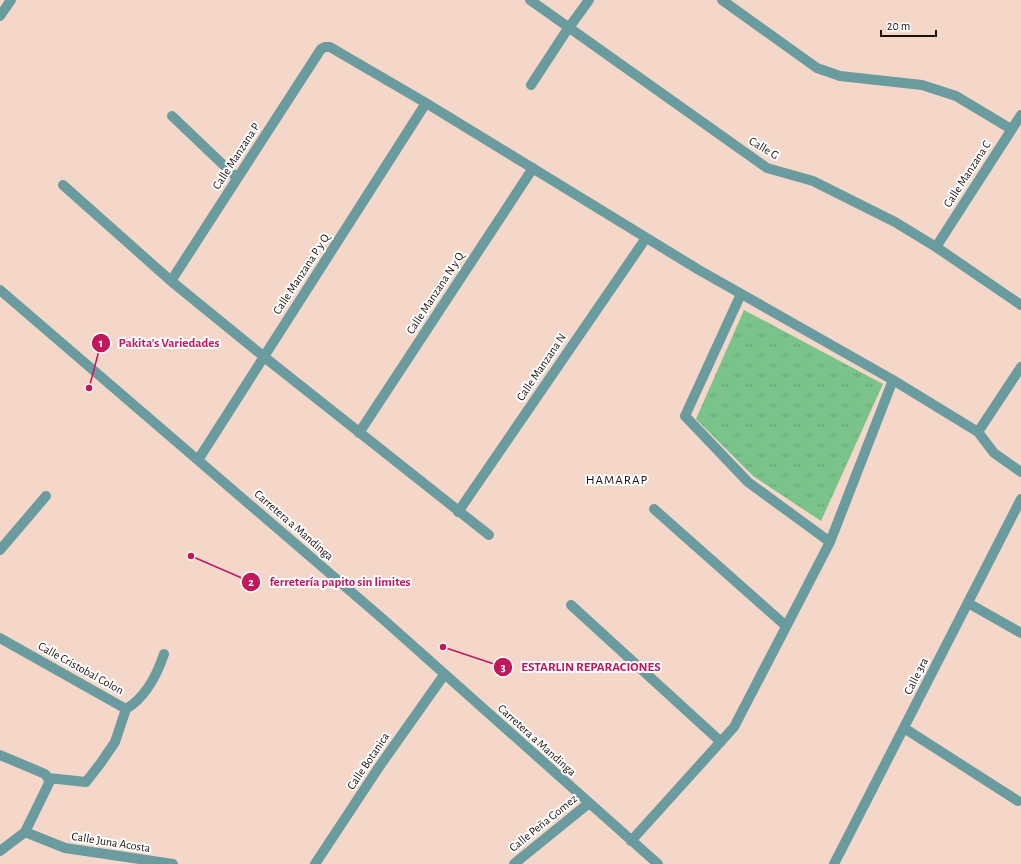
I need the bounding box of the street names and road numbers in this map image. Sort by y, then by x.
street label: Calle Manzana P [210,121,262,191]
street label: Calle G [747,135,781,161]
street label: Calle Manzana C [941,139,993,209]
street label: Calle Manzana P y Q [271,231,333,317]
street label: Calle Manzana N y Q [404,249,468,337]
street label: Calle Manzana N [514,331,568,403]
street label: Carretera a Mandinga [252,488,336,563]
street label: Calle Cristobal Colon [36,640,126,696]
street label: Calle 3ra [902,655,931,696]
street label: Carretera a Mandinga [496,702,579,778]
street label: Calle Botanica [345,730,392,792]
street label: Calle Peña Gomez [507,792,579,854]
street label: Calle Juna Acosta [71,830,152,854]

